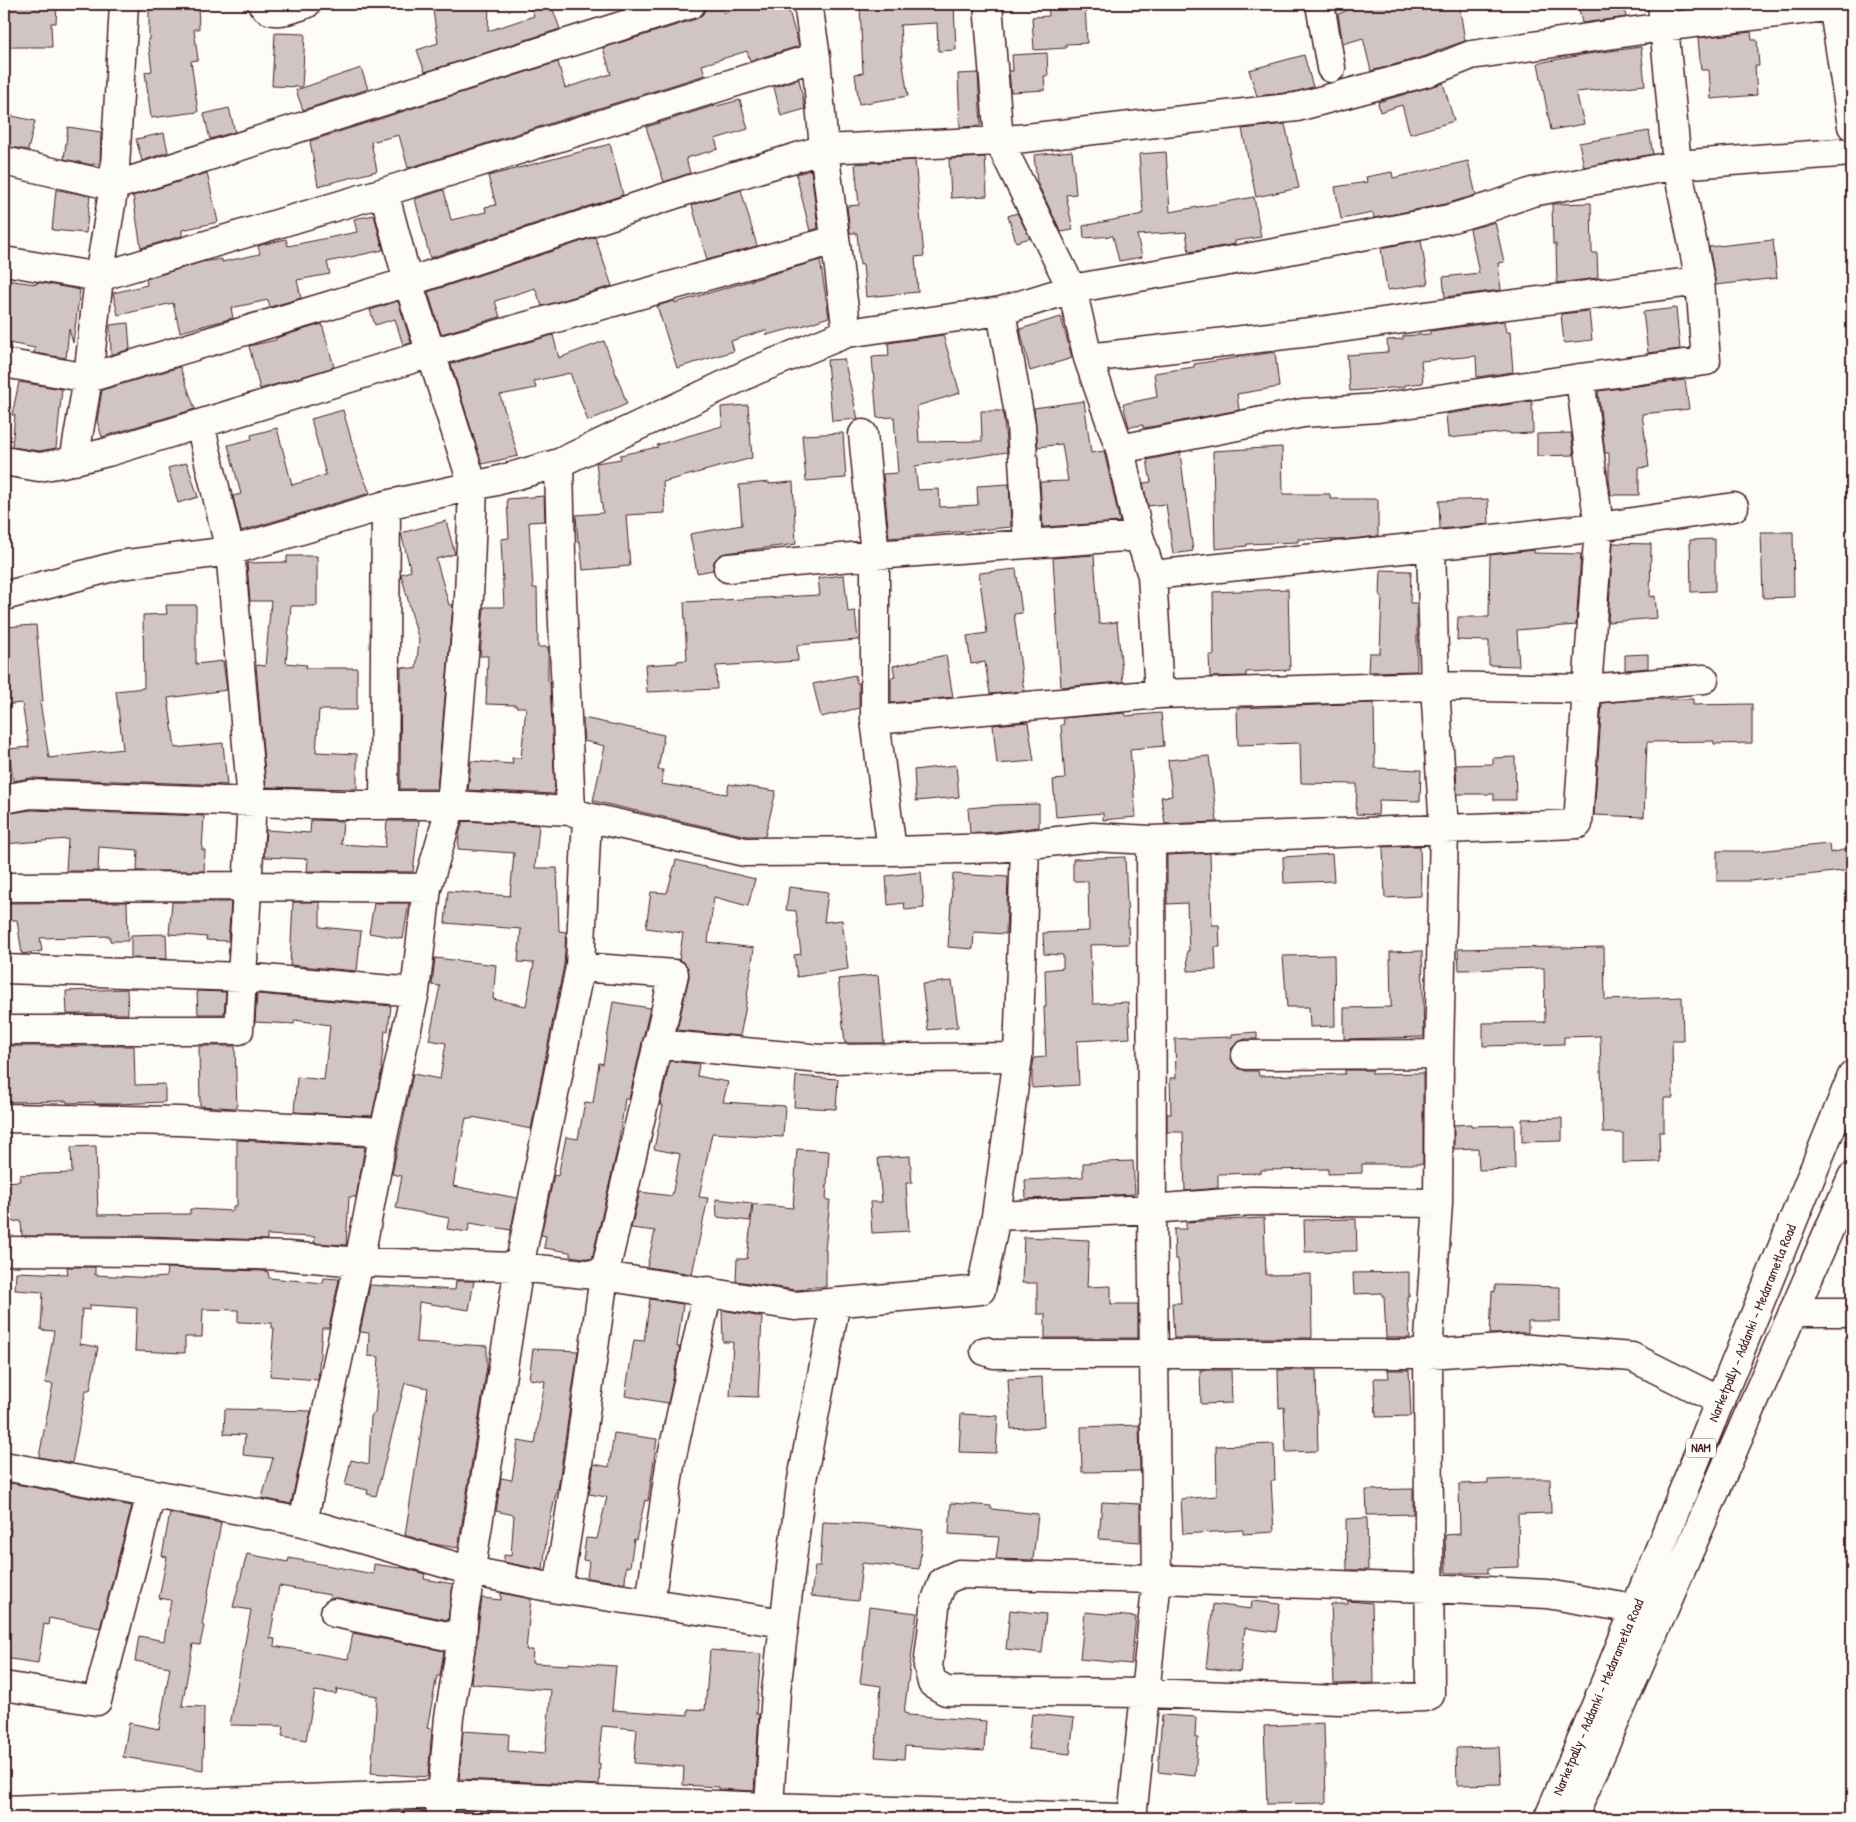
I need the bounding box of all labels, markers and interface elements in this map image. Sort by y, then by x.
street label: Narketpally - Addanki - Medarametla Road [1703,1221,1801,1425]
road number: NAM [1686,1439,1716,1458]
street label: Narketpally - Addanki - Medarametla Road [1547,1595,1649,1798]

